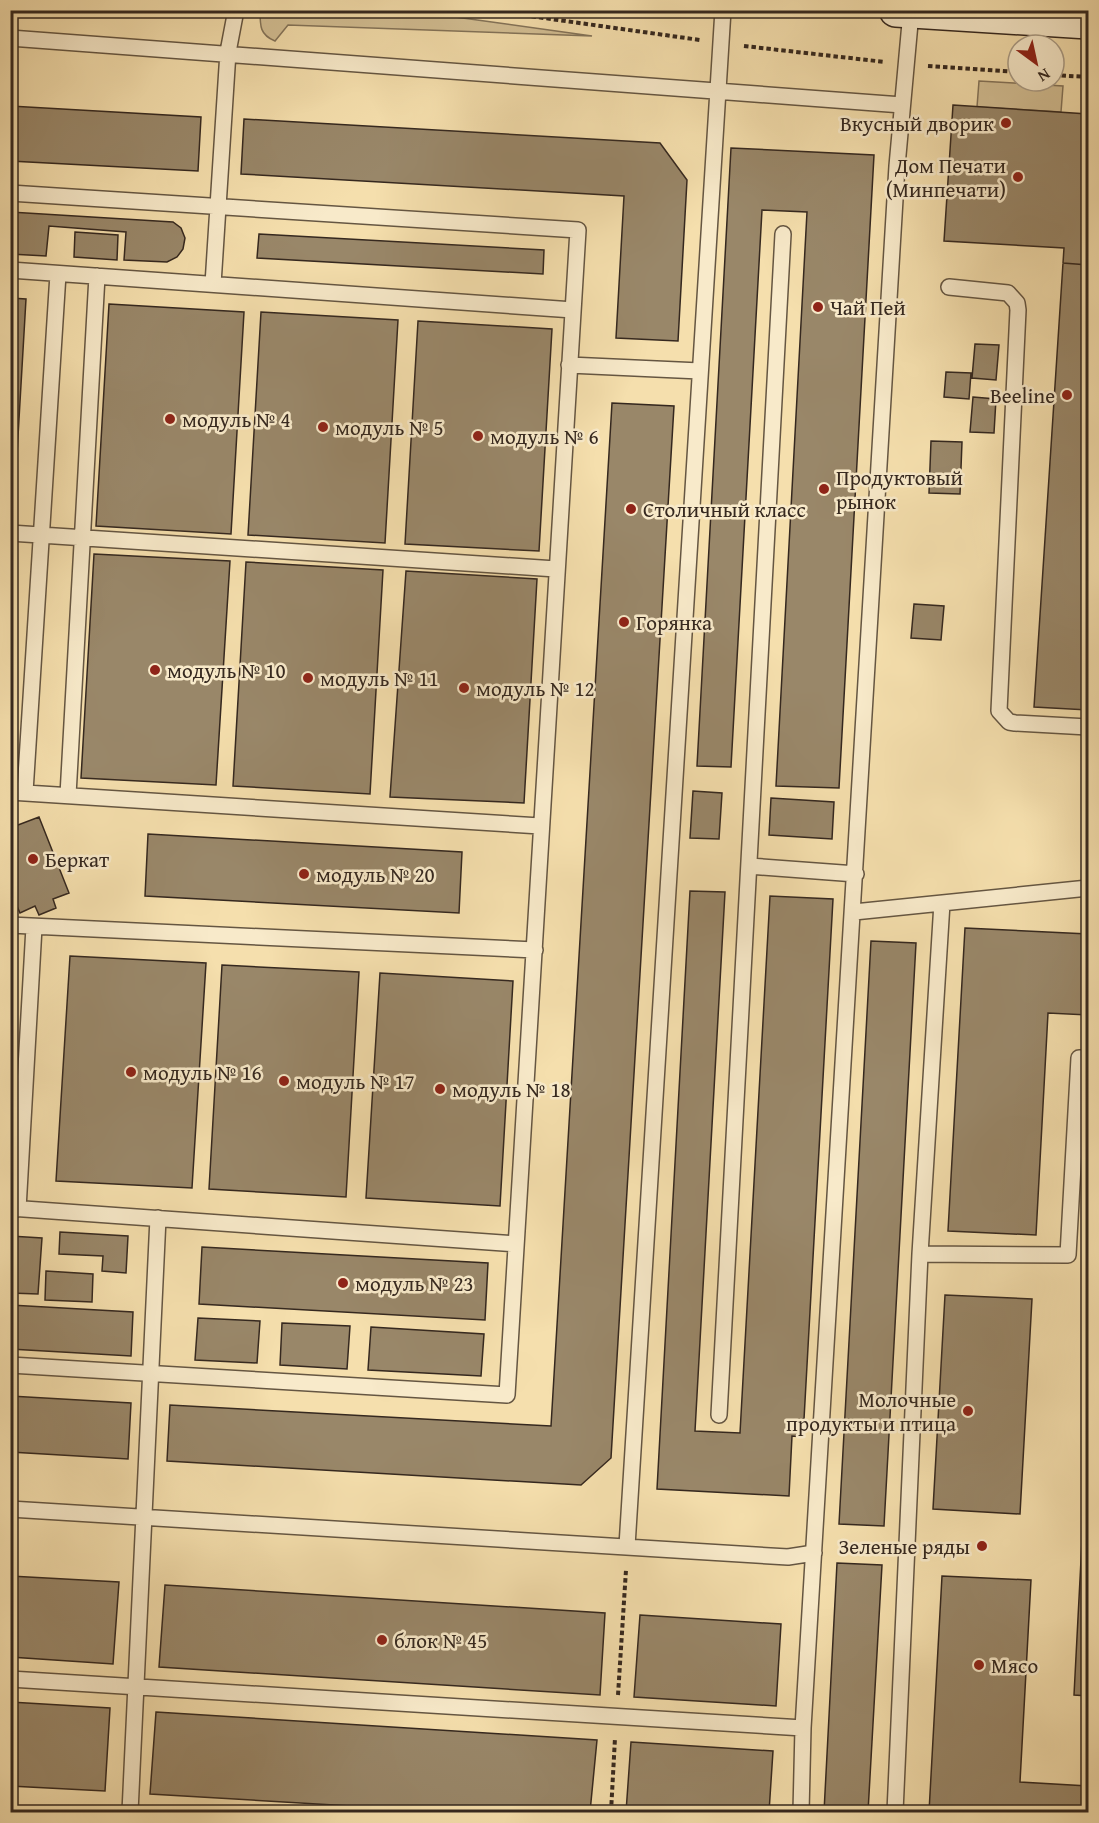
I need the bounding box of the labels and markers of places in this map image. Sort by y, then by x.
place label: Вкусный дворик [840,108,994,139]
marker: Вкусный дворик [999,116,1013,130]
place label: Дом Печати (Минпечати) [886,150,1006,205]
marker: Дом Печати (Минпечати) [1011,170,1025,184]
place label: Чай Пей [830,292,906,323]
marker: Чай Пей [811,300,825,314]
place label: Beeline [990,380,1055,411]
marker: Beeline [1060,388,1074,402]
place label: модуль № 4 [182,404,291,435]
marker: модуль № 4 [163,412,177,426]
place label: модуль № 5 [335,412,444,443]
marker: модуль № 5 [316,420,330,434]
place label: модуль № 6 [490,421,599,452]
marker: модуль № 6 [471,429,485,443]
place label: Продуктовый рынок [836,462,963,517]
marker: Продуктовый рынок [817,482,831,496]
place label: Столичный класс [643,494,806,525]
marker: Столичный класс [624,502,638,516]
place label: Горянка [636,607,712,638]
marker: Горянка [617,615,631,629]
place label: модуль № 10 [167,655,286,686]
marker: модуль № 10 [148,663,162,677]
place label: модуль № 11 [320,663,439,694]
marker: модуль № 11 [301,671,315,685]
place label: модуль № 12 [476,673,595,704]
marker: модуль № 12 [457,681,471,695]
place label: Беркат [45,844,109,875]
marker: Беркат [26,852,40,866]
place label: модуль № 20 [316,859,435,890]
marker: модуль № 20 [297,867,311,881]
place label: модуль № 16 [143,1057,262,1088]
marker: модуль № 16 [124,1065,138,1079]
place label: модуль № 17 [296,1066,415,1097]
marker: модуль № 17 [277,1074,291,1088]
place label: модуль № 18 [452,1074,571,1105]
marker: модуль № 18 [433,1082,447,1096]
place label: модуль № 23 [355,1268,474,1299]
marker: модуль № 23 [336,1276,350,1290]
place label: Молочные продукты и птица [786,1384,956,1439]
marker: Молочные продукты и птица [961,1404,975,1418]
place label: Зеленые ряды [838,1531,970,1562]
marker: Зеленые ряды [975,1539,989,1553]
place label: блок № 45 [394,1625,487,1656]
marker: блок № 45 [375,1633,389,1647]
place label: Мясо [991,1650,1038,1681]
marker: Мясо [972,1658,986,1672]

